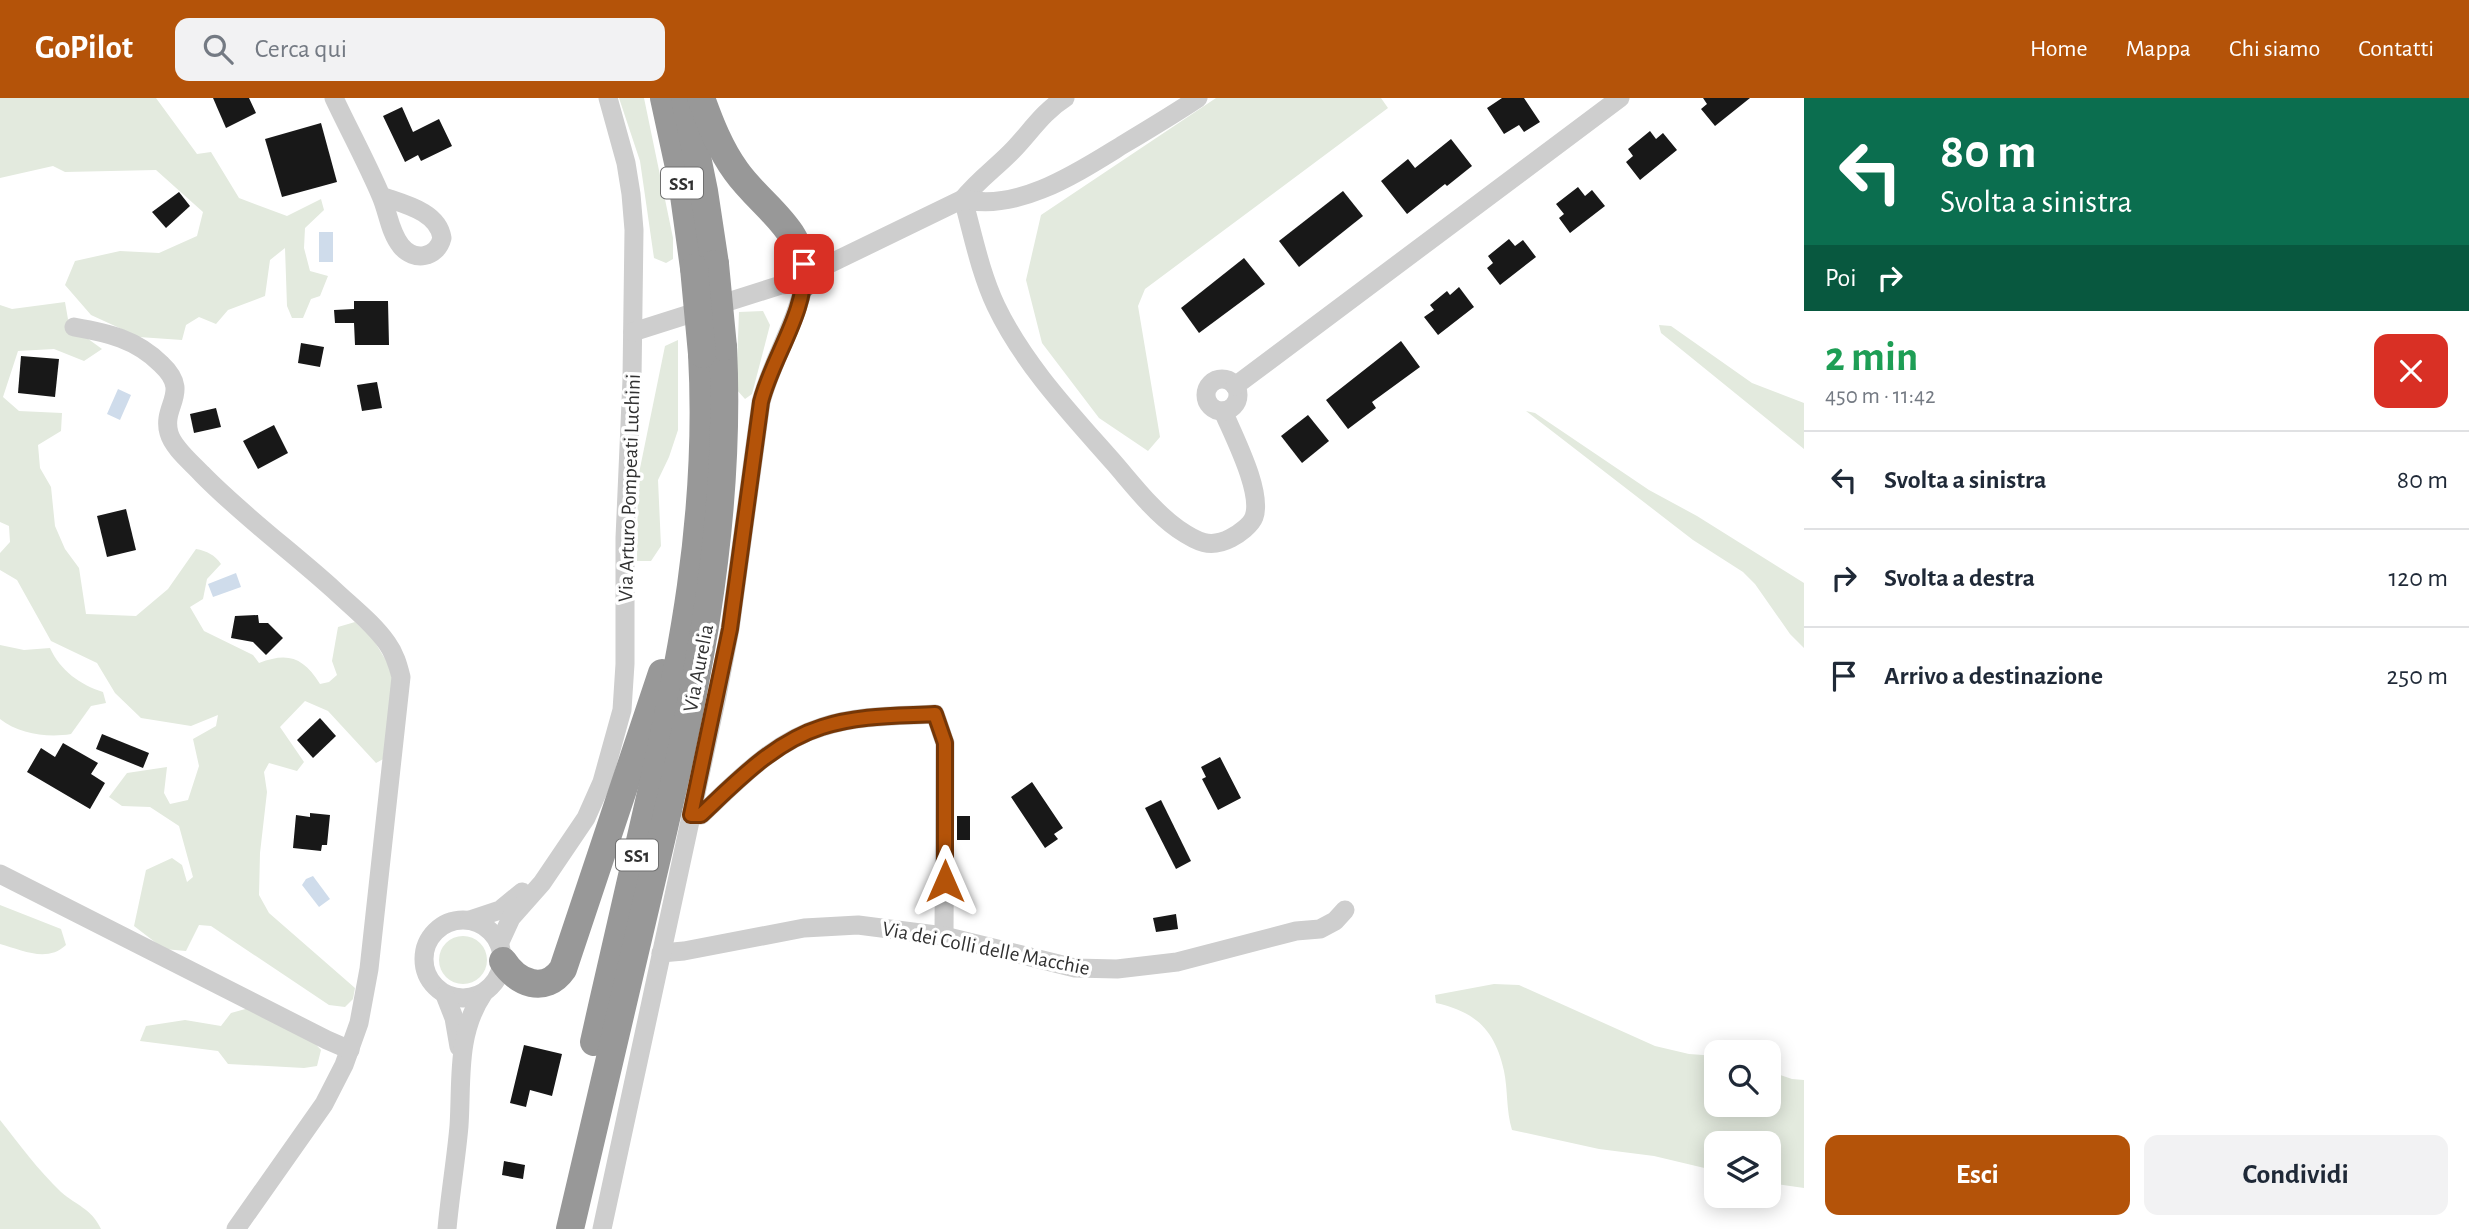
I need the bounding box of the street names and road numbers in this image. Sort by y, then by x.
road number: SS1 [661,167,703,198]
street label: Via Arturo Pompeati Luchini [615,374,644,602]
street label: Via Aurelia [680,622,717,714]
road number: SS1 [616,840,658,870]
street label: Via dei Colli delle Macchie [880,918,1091,979]

